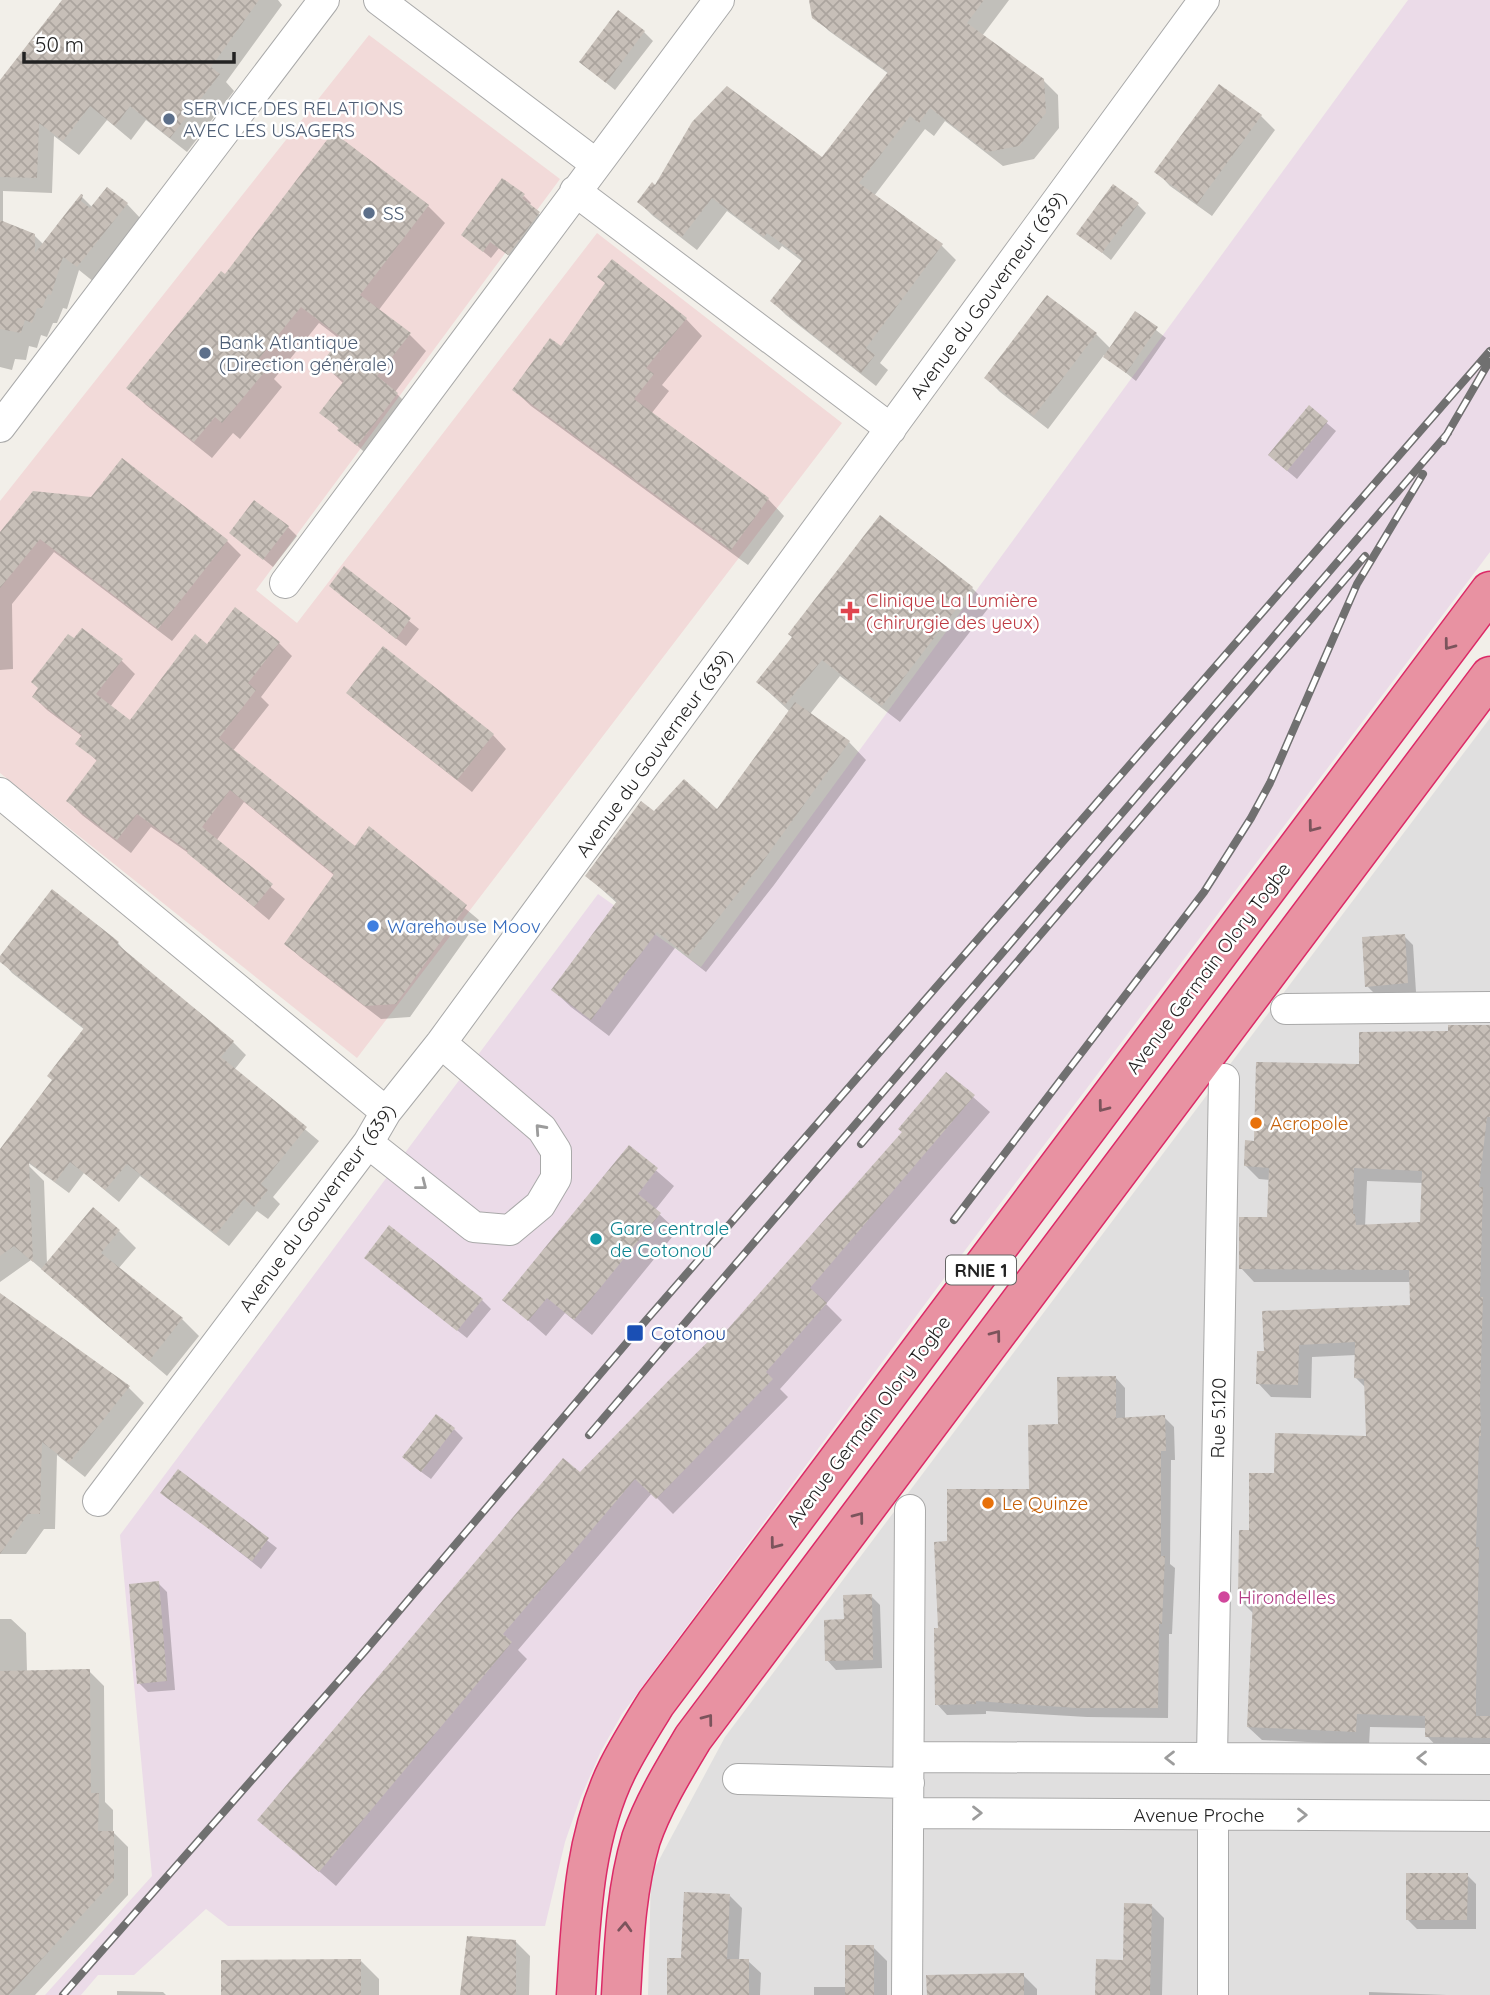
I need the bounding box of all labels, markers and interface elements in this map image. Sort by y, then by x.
scale bar [24,21,234,65]
text: 50 m [35,31,84,57]
place label: SERVICE DES RELATIONS AVEC LES USAGERS [183,96,403,142]
marker: SERVICE DES RELATIONS AVEC LES USAGERS [161,111,177,127]
street label: Avenue du Gouverneur (639) [904,186,1072,404]
place label: SS [383,201,404,225]
marker: SS [361,205,377,221]
place label: Bank Atlantique (Direction générale) [219,330,394,376]
marker: Bank Atlantique (Direction générale) [197,345,213,361]
place label: Clinique La Lumière (chirurgie des yeux) [866,588,1040,634]
marker: Clinique La Lumière (chirurgie des yeux) [840,601,860,621]
one-way arrow [1445,638,1457,650]
street label: Avenue du Gouverneur (639) [570,644,738,862]
one-way arrow [1308,820,1321,832]
street label: Avenue Germain Olory Togbe [1121,857,1295,1079]
place label: Warehouse Moov [387,914,541,938]
marker: Warehouse Moov [365,918,381,934]
street label: Avenue du Gouverneur (639) [233,1099,401,1317]
one-way arrow [1098,1100,1111,1112]
place label: Acropole [1270,1111,1348,1135]
marker: Acropole [1248,1115,1264,1131]
one-way arrow [536,1124,548,1137]
one-way arrow [414,1177,426,1190]
place label: Gare centrale de Cotonou [610,1216,729,1262]
marker: Gare centrale de Cotonou [588,1231,604,1247]
road number: RNIE 1 [946,1255,1016,1284]
street label: Avenue Germain Olory Togbe [781,1310,955,1532]
place label: Cotonou [651,1321,726,1345]
marker: Cotonou [625,1323,645,1343]
one-way arrow [987,1330,1000,1343]
street label: Rue 5.120 [1205,1377,1231,1459]
place label: Le Quinze [1002,1491,1088,1515]
marker: Le Quinze [980,1495,996,1511]
one-way arrow [851,1512,863,1525]
one-way arrow [771,1537,784,1549]
place label: Hirondelles [1238,1585,1336,1609]
marker: Hirondelles [1216,1589,1232,1605]
one-way arrow [699,1714,712,1726]
one-way arrow [1164,1750,1175,1766]
one-way arrow [1416,1750,1427,1766]
street label: Avenue Proche [1133,1803,1265,1827]
one-way arrow [972,1805,983,1821]
one-way arrow [1298,1807,1308,1823]
one-way arrow [617,1921,632,1932]

